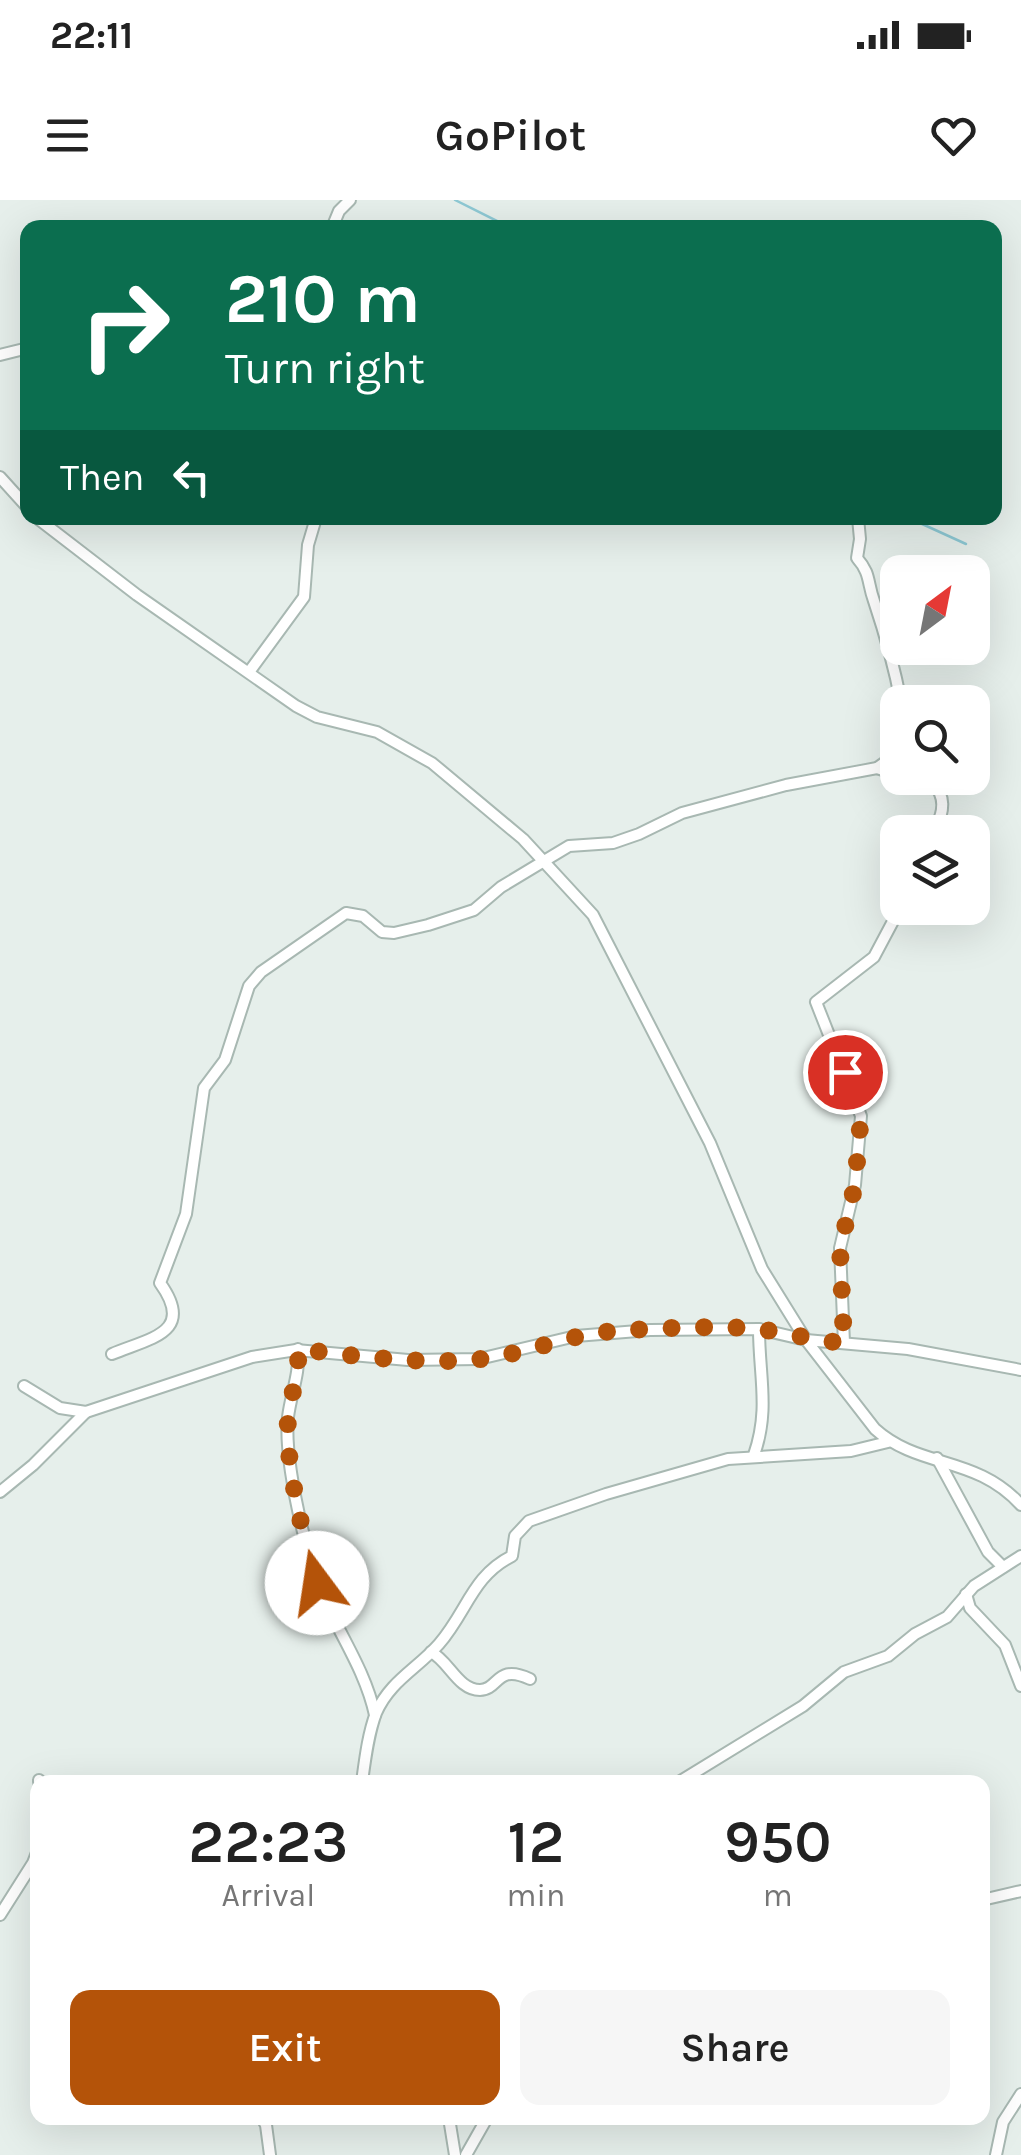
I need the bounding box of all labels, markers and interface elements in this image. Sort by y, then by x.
text: 22:11 [50,13,133,58]
icon: menu [40,108,95,163]
icon: heart [926,108,981,163]
text: GoPilot [435,109,586,161]
text: 210 m [225,258,421,340]
icon: right [60,260,190,390]
text: Turn right [225,342,425,394]
icon: left [164,450,219,505]
text: Then [60,455,144,500]
north arrow [880,555,990,665]
map controls [880,555,990,925]
button: search [880,685,990,795]
button: layers [880,815,990,925]
pin [803,1030,888,1115]
icon: arrive [818,1045,873,1100]
position arrow [265,1531,369,1635]
text: 22:23 [188,1807,348,1877]
text: 12 [508,1807,564,1877]
text: 950 [724,1807,832,1877]
text: Arrival [221,1877,315,1914]
text: min [507,1877,565,1914]
text: m [763,1877,793,1914]
button: Exit [70,1990,500,2105]
button: Share [520,1990,950,2105]

